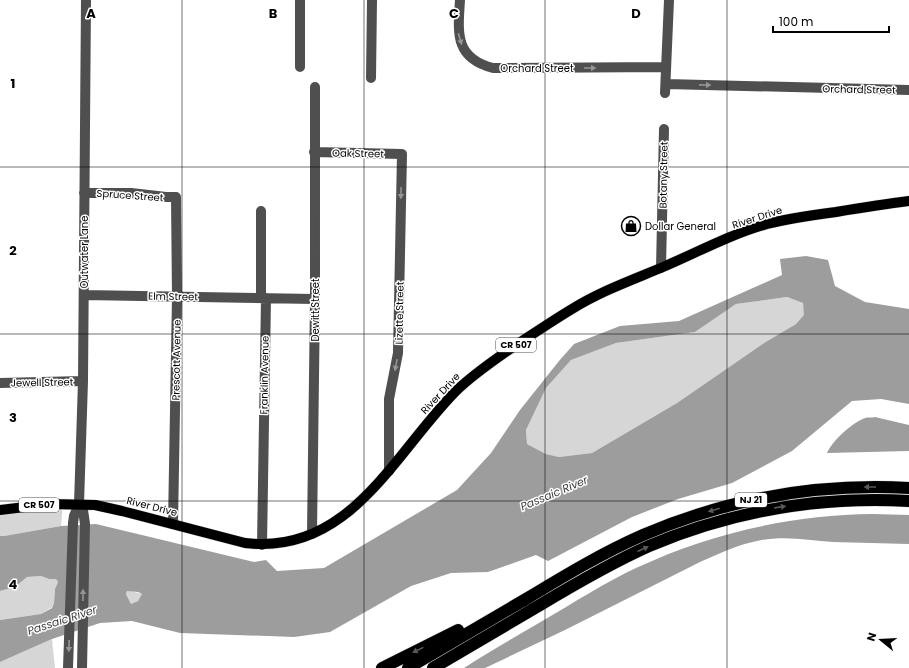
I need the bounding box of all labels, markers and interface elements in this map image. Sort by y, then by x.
text: A [86,4,96,23]
text: B [269,4,278,23]
text: C [449,4,459,23]
text: D [631,4,641,23]
scale bar [773,8,889,34]
text: 100 m [779,13,813,30]
one-way arrow [457,33,463,45]
street label: Orchard Street [500,61,574,76]
one-way arrow [584,65,597,71]
text: 1 [11,74,15,93]
street label: Orchard Street [822,81,896,98]
one-way arrow [699,82,712,88]
street label: Botany Street [655,141,672,209]
street label: Oak Street [332,146,384,161]
street label: Spruce Street [96,186,164,205]
one-way arrow [398,187,404,200]
street label: River Drive [730,202,784,233]
shop icon: Dollar General [620,215,642,237]
street label: Outwater Lane [77,216,92,288]
place label: Dollar General [645,219,716,234]
text: 2 [9,241,17,260]
street label: Dewitt Street [308,278,323,342]
street label: Lizette Street [391,281,408,345]
street label: Elm Street [148,289,198,304]
street label: Prescott Avenue [168,319,185,401]
street label: Franklin Avenue [256,336,273,414]
road number: CR 507 [496,338,536,352]
one-way arrow [392,358,398,371]
street label: River Drive [417,369,464,417]
street label: Jewell Street [10,374,74,391]
text: 3 [9,408,17,427]
water label: Passaic River [518,471,591,514]
one-way arrow [863,484,876,490]
street label: River Drive [125,493,179,520]
road number: NJ 21 [735,493,767,507]
road number: CR 507 [19,498,59,512]
one-way arrow [774,504,787,510]
one-way arrow [708,507,720,513]
one-way arrow [637,546,649,552]
text: 4 [9,575,18,594]
one-way arrow [80,589,87,601]
water label: Passaic River [25,601,100,639]
north arrow [861,620,901,660]
text: N [863,630,880,643]
one-way arrow [66,640,72,653]
one-way arrow [413,647,424,653]

